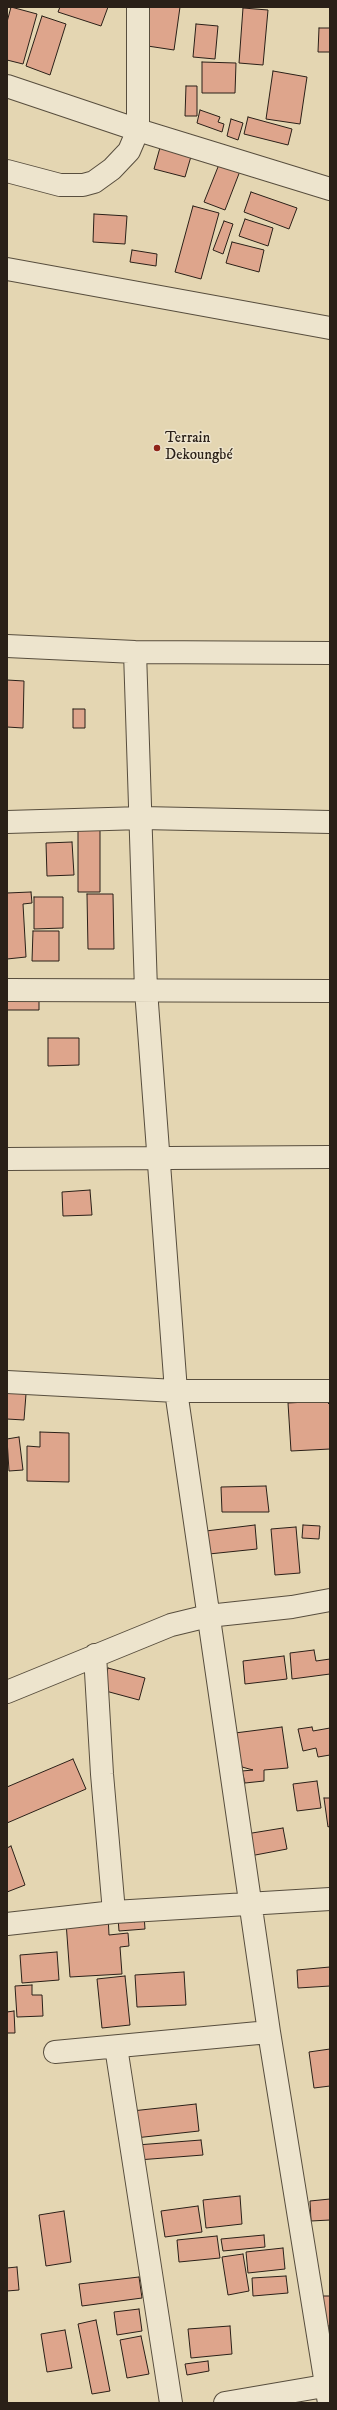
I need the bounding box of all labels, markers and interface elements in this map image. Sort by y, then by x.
place label: Terrain Dekoungbé [165,430,233,465]
marker: Terrain Dekoungbé [152,443,162,453]

